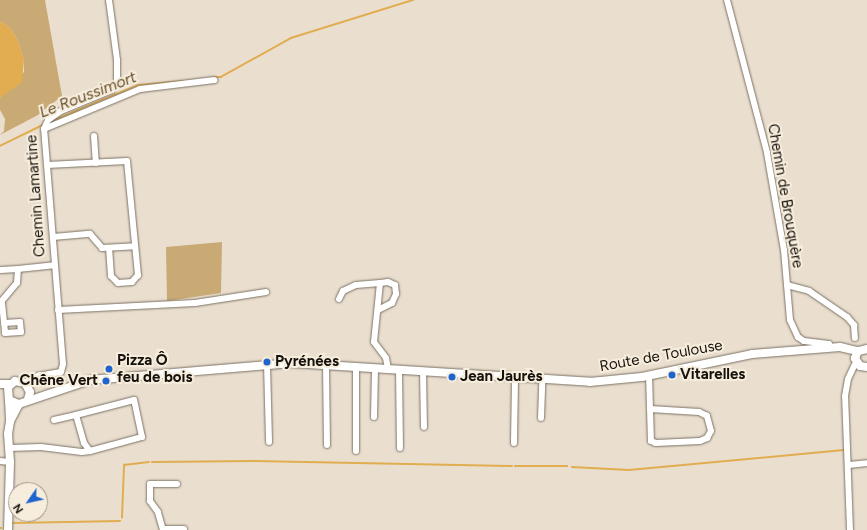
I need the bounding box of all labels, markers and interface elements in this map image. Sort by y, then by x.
water label: Le Roussimort [37,68,139,122]
street label: Chemin de Brouquère [763,122,807,270]
street label: Chemin Lamartine [23,134,49,258]
street label: Route de Toulouse [598,336,724,376]
place label: Pizza Ô feu de bois [117,351,192,386]
place label: Pyrénées [275,353,339,371]
marker: Pyrénées [262,357,272,367]
marker: Pizza Ô feu de bois [104,364,114,374]
place label: Vitarelles [680,366,745,384]
place label: Jean Jaurès [460,368,542,386]
marker: Vitarelles [667,370,677,380]
place label: Chêne Vert [20,372,98,390]
marker: Jean Jaurès [447,372,457,382]
marker: Chêne Vert [101,376,111,386]
north arrow [8,482,48,522]
text: N [11,501,26,516]

